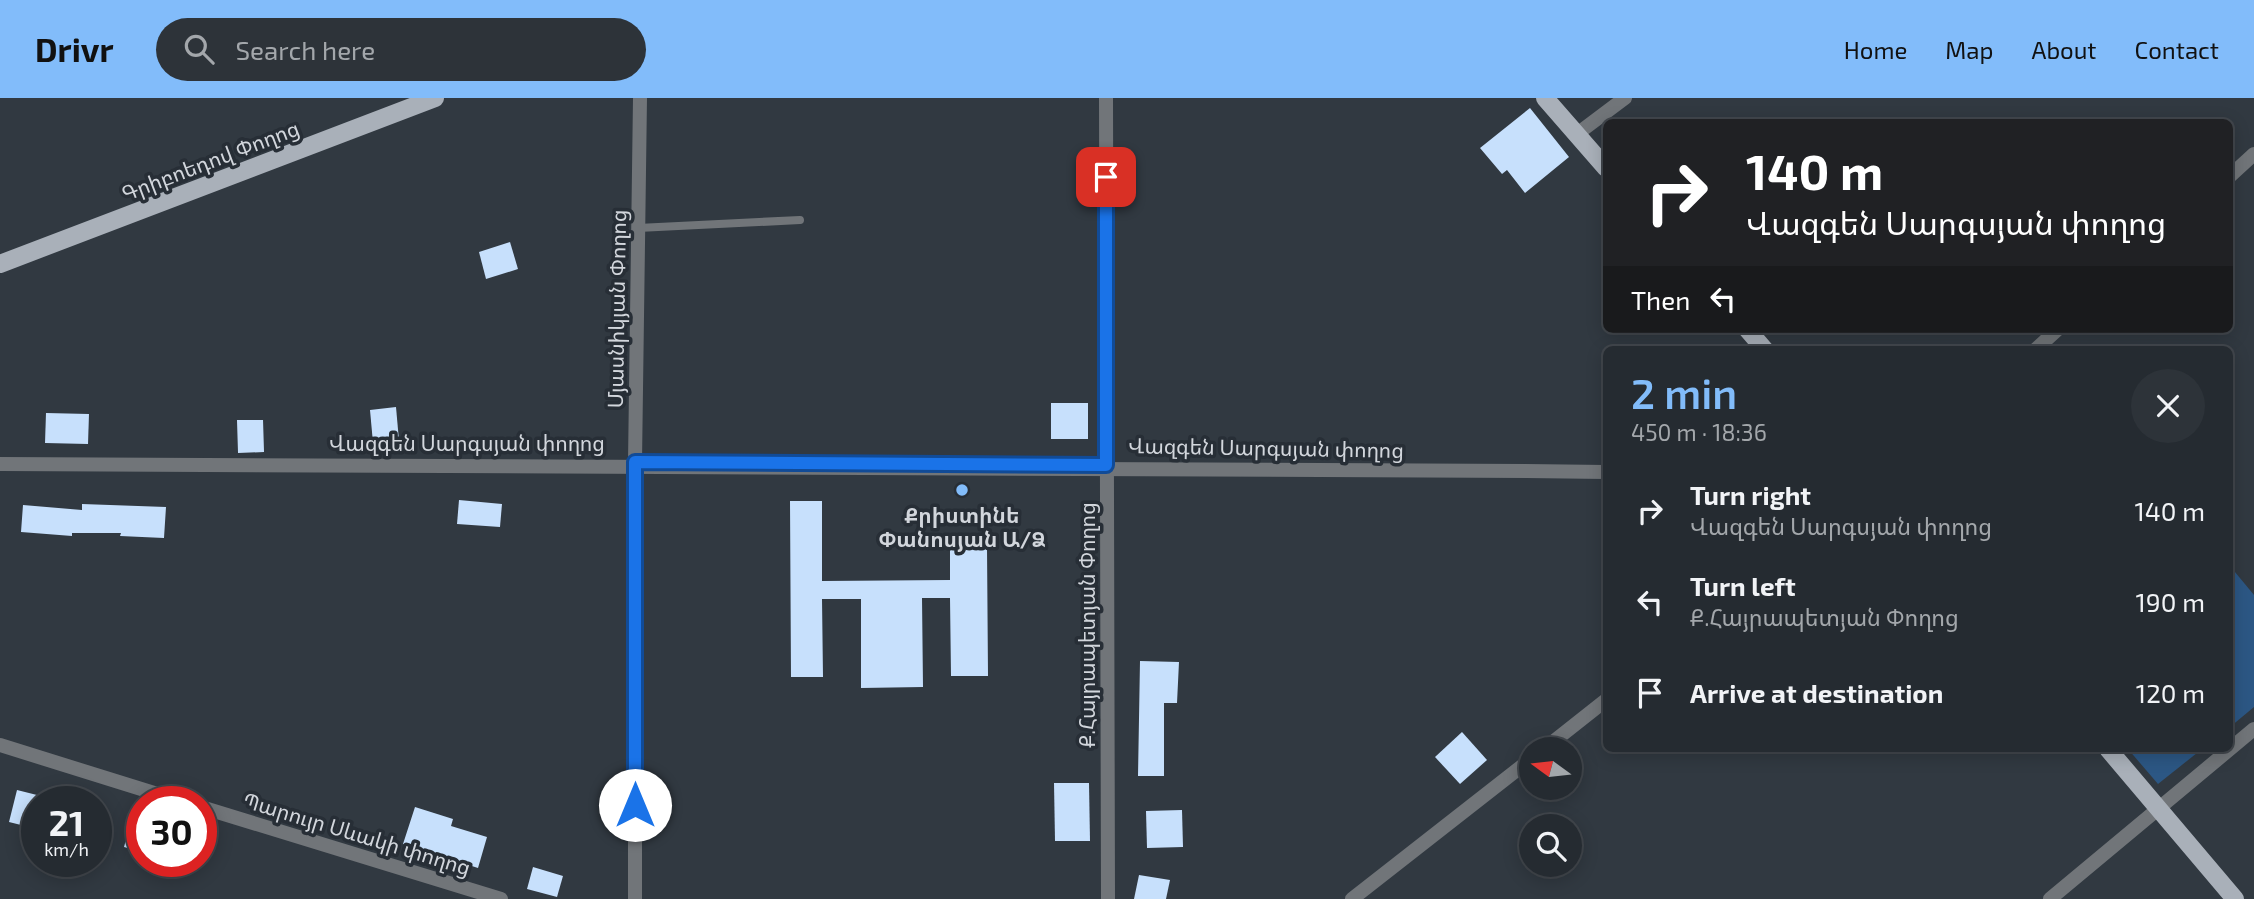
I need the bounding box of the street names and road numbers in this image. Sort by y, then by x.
street label: Գրիբոեդով Փողոց [118,115,303,206]
street label: Մյասնիկյան Փողոց [602,209,631,409]
street label: Վազգեն Սարգսյան փողոց [329,430,605,456]
street label: Վազգեն Սարգսյան փողոց [1128,432,1404,463]
street label: Ք.Հայրապետյան Փողոց [1074,502,1100,748]
street label: Պարույր Սևակի փողոց [240,786,474,881]

